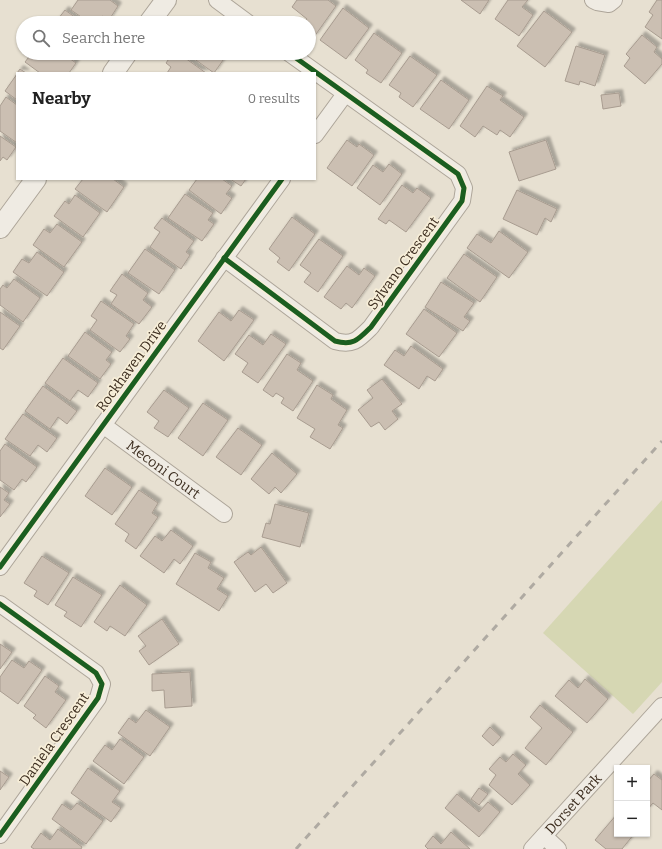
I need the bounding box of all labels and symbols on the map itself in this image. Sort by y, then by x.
street label: Sylvano Crescent [364,213,443,313]
street label: Rockhaven Drive [93,317,170,415]
street label: Meconi Court [123,437,203,503]
street label: Daniela Crescent [16,689,93,789]
street label: Dorset Park [542,770,605,838]

